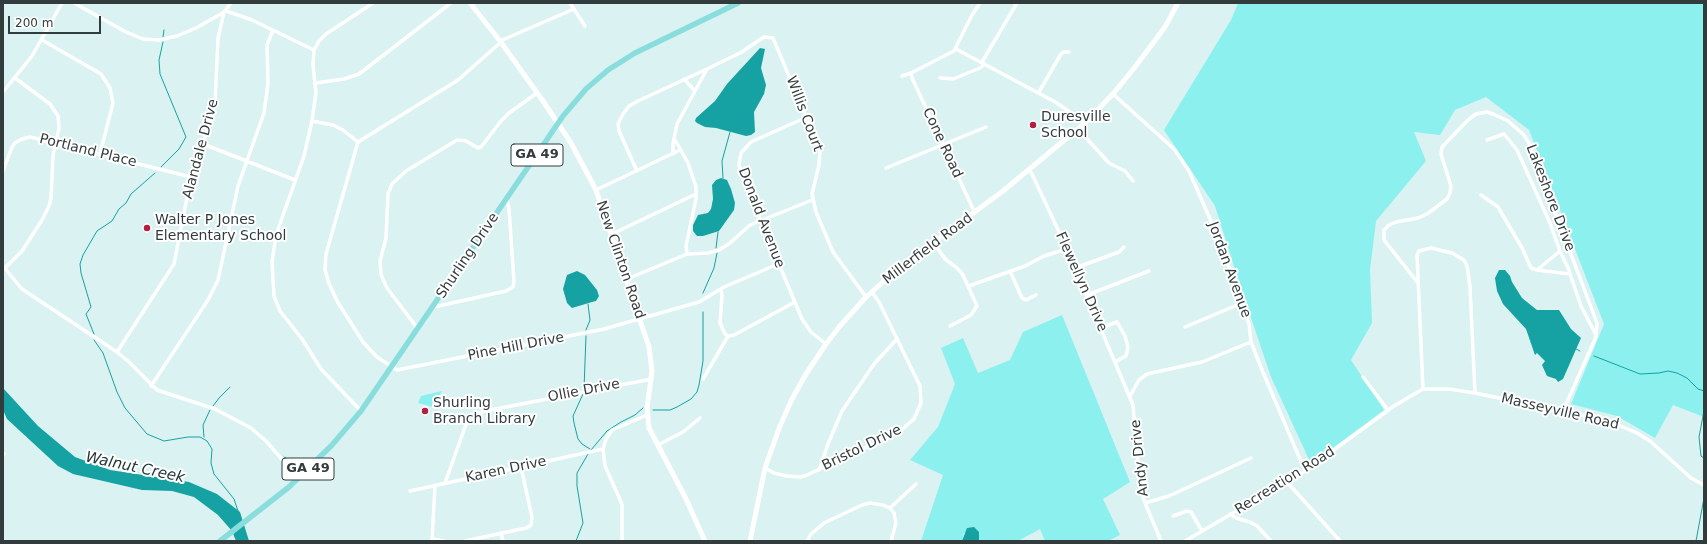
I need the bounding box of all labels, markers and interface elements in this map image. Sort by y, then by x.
scale bar [10,8,103,34]
text: 200 m [15,16,53,30]
street label: Willis Court [782,74,826,154]
street label: Alandale Drive [180,97,222,201]
street label: Cone Road [918,105,966,181]
place label: Duresville School [1041,109,1111,142]
marker: Duresville School [1028,120,1038,130]
street label: Portland Place [38,131,138,171]
street label: Lakeshore Drive [1522,142,1578,254]
road number: GA 49 [511,144,563,166]
street label: Donald Avenue [734,165,788,271]
street label: New Clinton Road [592,199,648,321]
street label: Shurling Drive [433,210,503,302]
street label: Millerfield Road [880,210,976,288]
place label: Walter P Jones Elementary School [155,212,287,244]
street label: Jordan Avenue [1204,220,1254,320]
marker: Walter P Jones Elementary School [142,223,152,233]
street label: Flewellyn Drive [1051,230,1111,334]
street label: Pine Hill Drive [466,329,566,365]
street label: Ollie Drive [547,376,621,406]
street label: Masseyville Road [1500,390,1620,434]
place label: Shurling Branch Library [433,395,536,428]
marker: Shurling Branch Library [420,406,430,416]
street label: Andy Drive [1128,419,1152,497]
street label: Bristol Drive [820,422,904,474]
street label: Recreation Road [1232,444,1338,518]
water label: Walnut Creek [84,449,186,487]
street label: Karen Drive [464,453,548,487]
road number: GA 49 [282,458,334,480]

